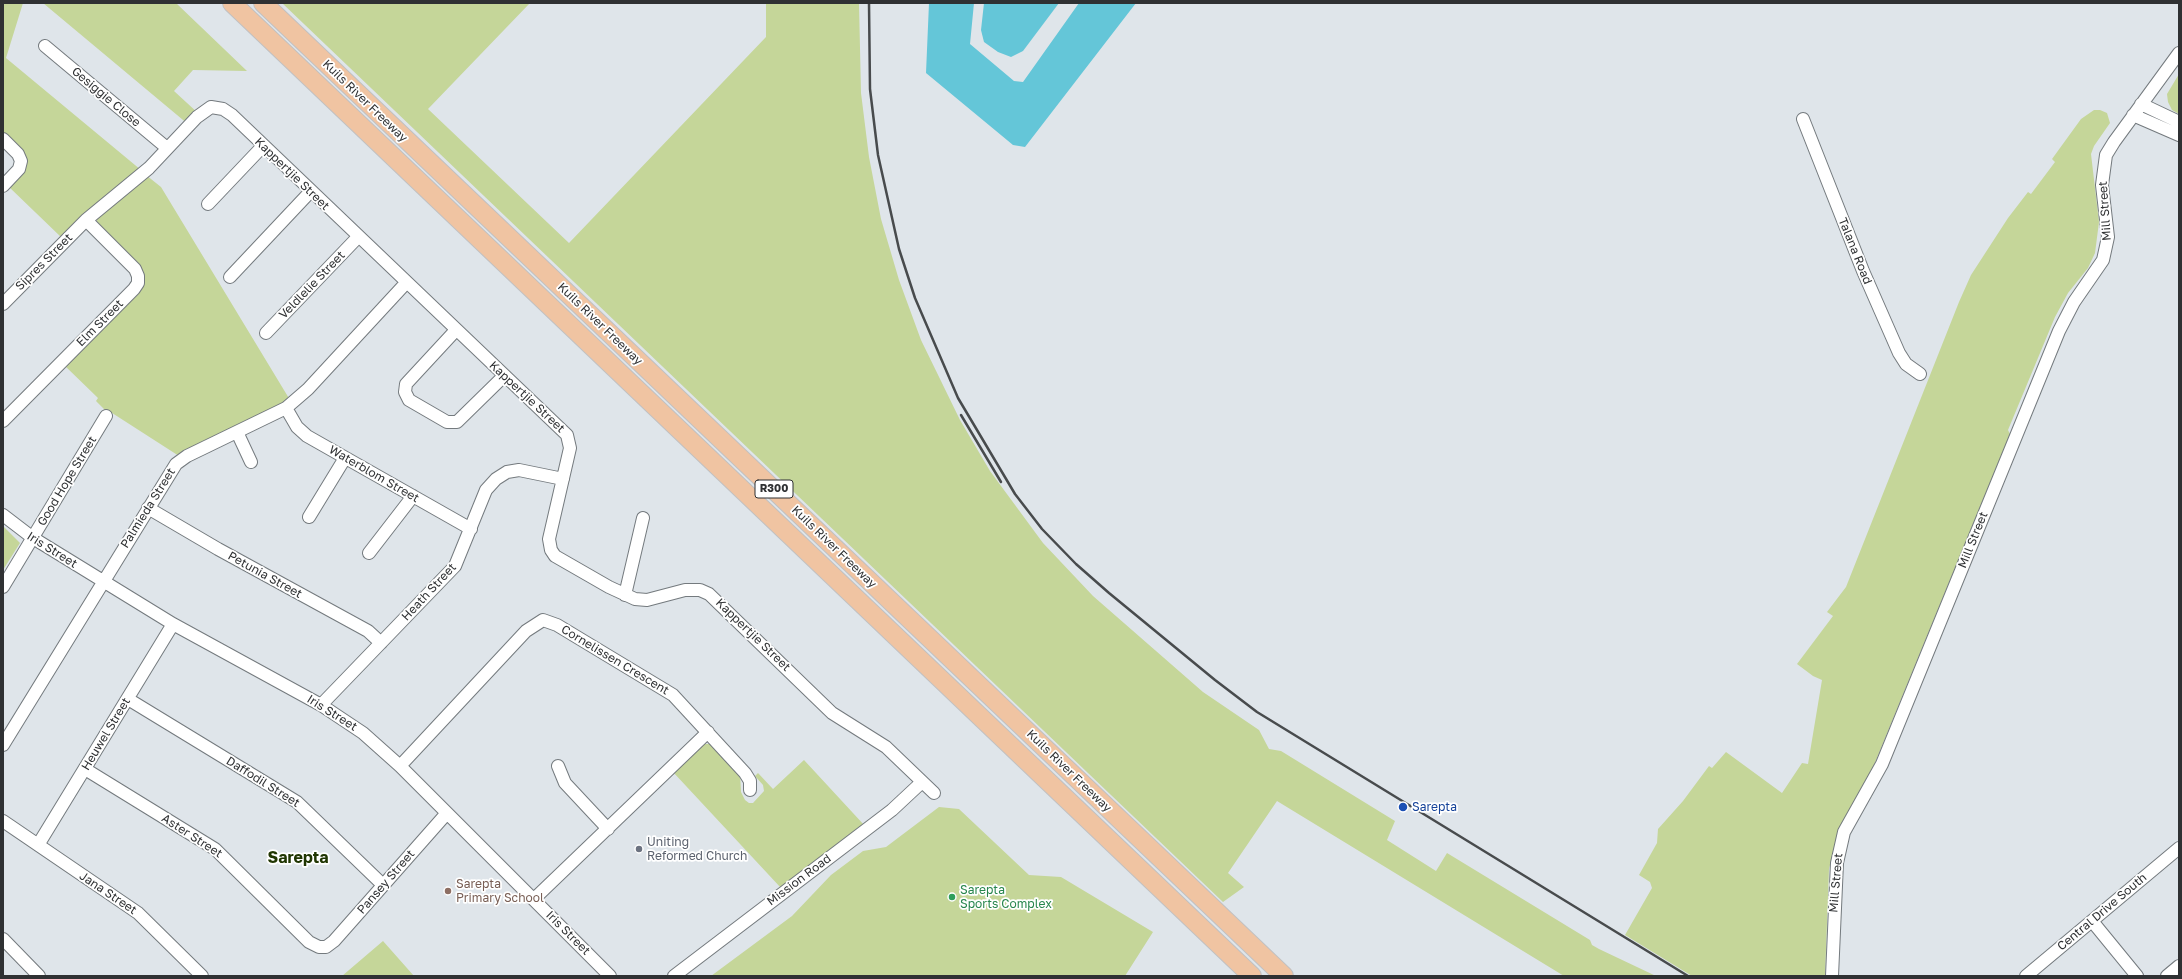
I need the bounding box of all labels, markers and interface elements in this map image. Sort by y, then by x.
street label: Kuils River Freeway [320,57,410,145]
street label: Gesiggie Close [69,64,143,130]
street label: Kappertjie Street [252,135,332,213]
street label: Mill Street [2096,181,2114,241]
street label: Talana Road [1835,216,1875,286]
street label: Sipres Street [13,231,75,293]
street label: Veldlelie Street [276,248,348,322]
street label: Kuils River Freeway [555,280,645,368]
street label: Elm Street [74,297,126,349]
street label: Kappertjie Street [486,358,568,436]
street label: Good Hope Street [34,433,100,529]
street label: Waterblom Street [326,442,422,506]
street label: Palmieda Street [118,465,178,551]
road number: R300 [755,480,793,498]
street label: Kuils River Freeway [789,503,879,591]
street label: Mill Street [1955,510,1991,570]
street label: Iris Street [24,529,80,571]
street label: Petunia Street [225,549,305,601]
street label: Heath Street [399,560,459,624]
street label: Kappertjie Street [713,596,793,674]
street label: Cornelissen Crescent [559,622,671,698]
street label: Iris Street [304,692,360,734]
street label: Heuwel Street [79,695,133,773]
street label: Kuils River Freeway [1024,727,1114,815]
street label: Daffodil Street [224,754,302,810]
place label: Sarepta [1412,800,1457,814]
marker: Sarepta [1397,801,1409,813]
street label: Aster Street [159,811,225,861]
place label: Uniting Reformed Church [647,835,747,863]
marker: Uniting Reformed Church [634,844,644,854]
street label: Pansey Street [354,847,418,917]
district label: Sarepta [268,848,328,868]
street label: Mission Road [764,851,834,909]
street label: Mill Street [1826,853,1846,913]
street label: Jana Street [77,869,139,917]
street label: Central Drive South [2054,870,2150,954]
place label: Sarepta Primary School [456,877,544,905]
place label: Sarepta Sports Complex [960,883,1052,911]
marker: Sarepta Primary School [443,886,453,896]
marker: Sarepta Sports Complex [947,892,957,902]
street label: Iris Street [543,908,593,958]

